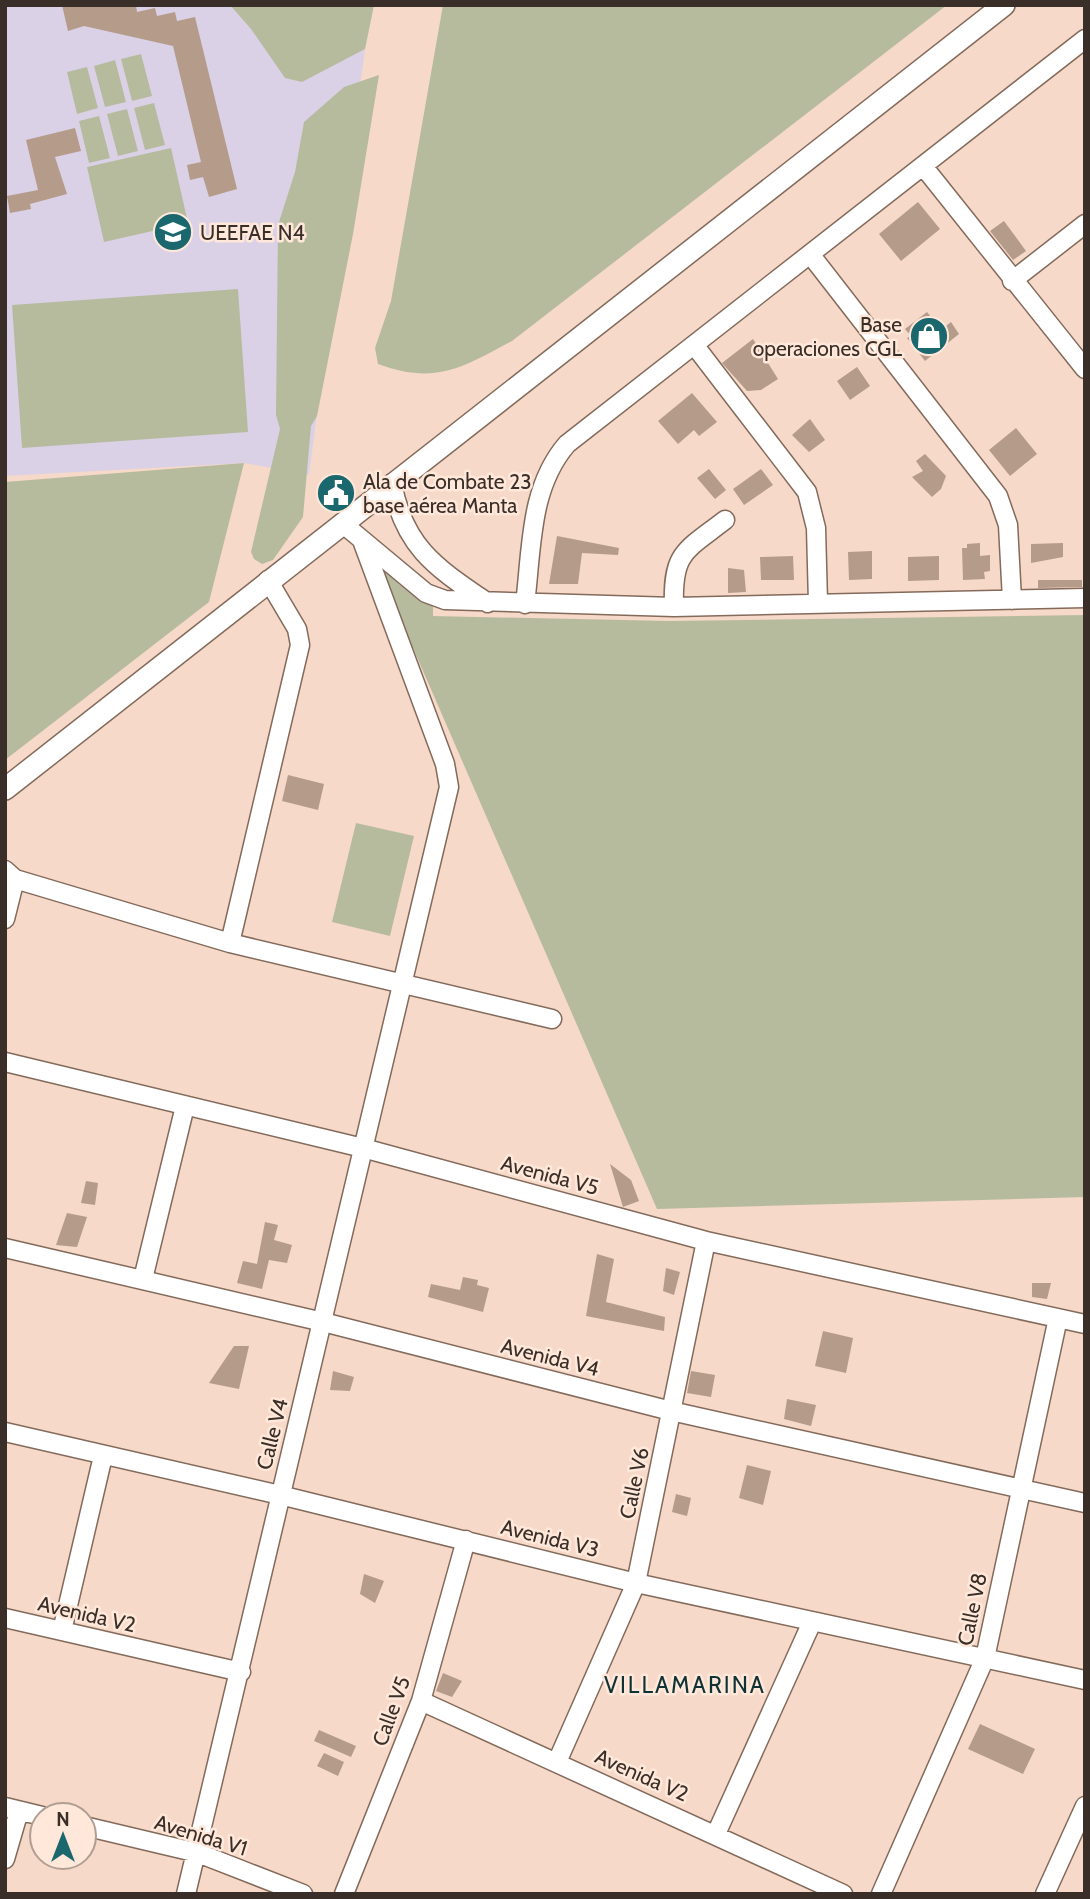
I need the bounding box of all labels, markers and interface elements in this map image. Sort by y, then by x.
school or university icon: UEEFAE N4 [152,211,194,253]
place label: UEEFAE N4 [200,220,305,245]
place label: Base operaciones CGL [753,312,902,361]
shop icon: Base operaciones CGL [908,315,950,357]
place label: Ala de Combate 23 base aérea Manta [363,469,532,518]
public building icon: Ala de Combate 23 base aérea Manta [315,472,357,514]
street label: Avenida V5 [499,1150,601,1200]
street label: Avenida V4 [498,1333,602,1381]
street label: Calle V4 [251,1396,293,1472]
street label: Calle V6 [614,1445,654,1521]
street label: Avenida V3 [498,1514,602,1562]
street label: Calle V8 [952,1570,992,1648]
street label: Avenida V2 [36,1591,138,1637]
district label: VILLAMARINA [604,1671,766,1699]
street label: Calle V5 [367,1673,415,1749]
street label: Avenida V2 [591,1743,693,1807]
north arrow [28,1801,98,1871]
text: N [56,1808,70,1831]
street label: Avenida V1 [152,1809,250,1861]

